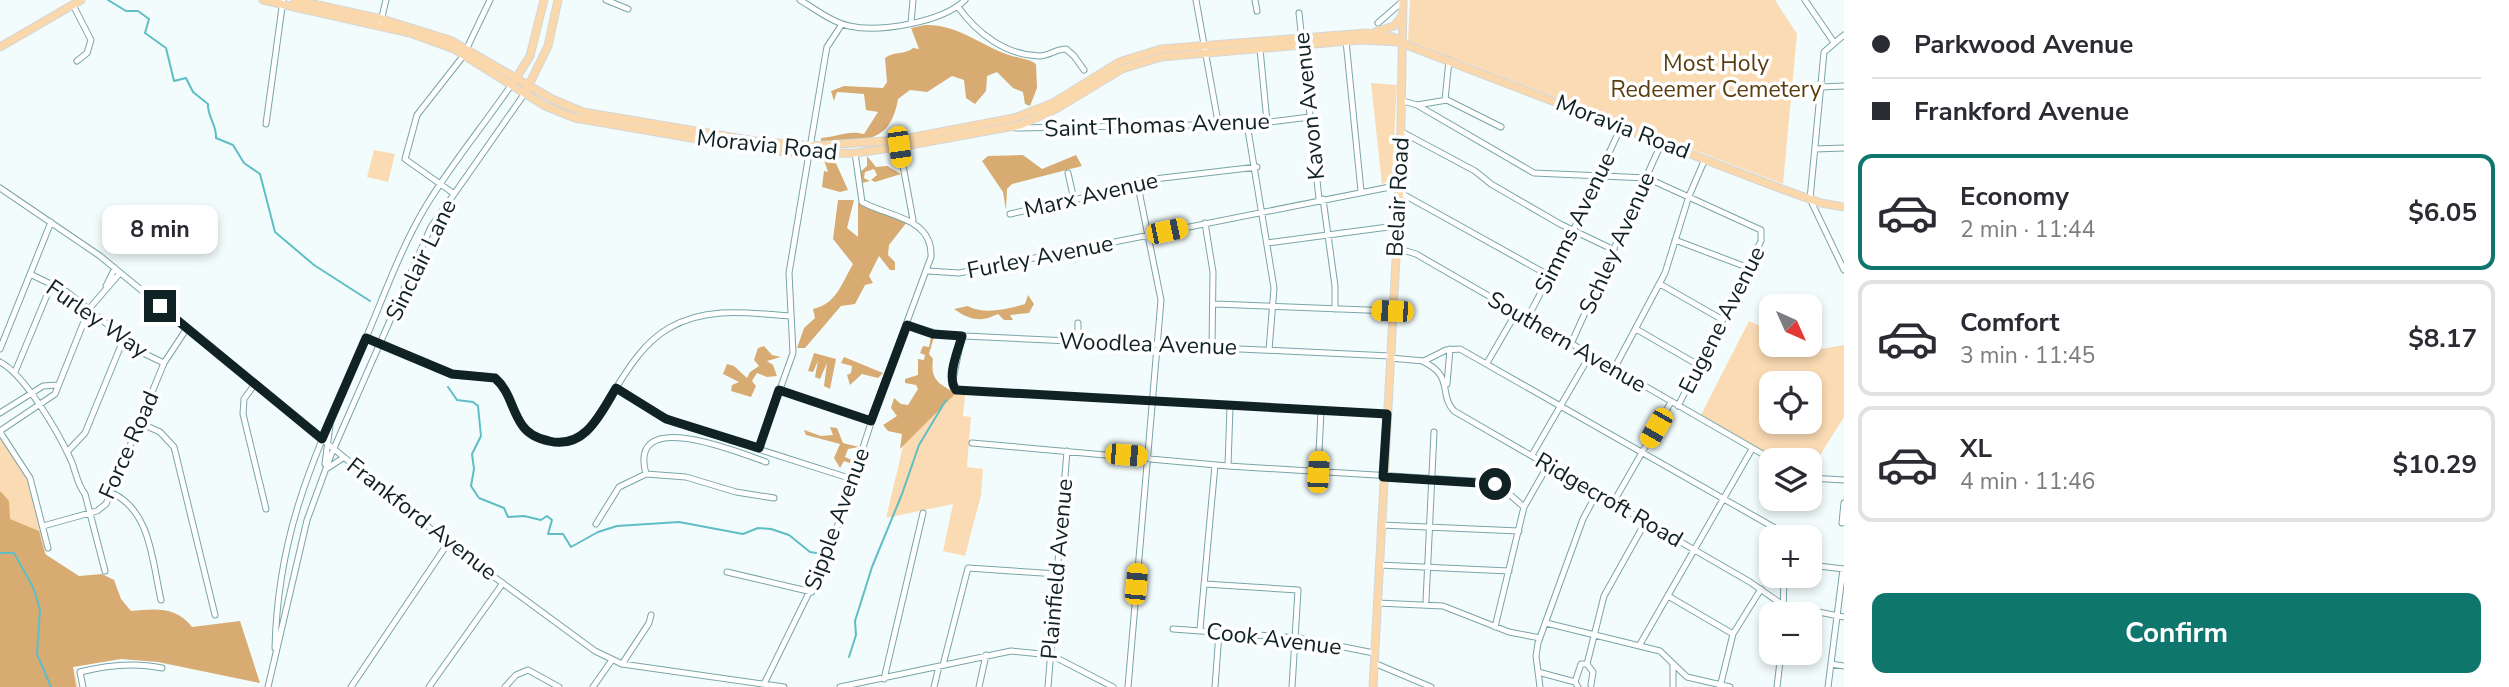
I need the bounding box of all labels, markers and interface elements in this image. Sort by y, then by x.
text: Parkwood Avenue [1914,27,2133,62]
street label: Kavon Avenue [1286,31,1332,181]
park label: Most Holy Redeemer Cemetery [1610,48,1822,105]
street label: Moravia Road [1551,87,1695,167]
text: Frankford Avenue [1914,94,2129,129]
street label: Saint Thomas Avenue [1044,106,1270,144]
street label: Moravia Road [695,122,839,168]
car [886,125,913,169]
street label: Belair Road [1379,136,1417,258]
street label: Simms Avenue [1527,147,1623,299]
street label: Marx Avenue [1021,165,1161,225]
street label: Schley Avenue [1572,167,1662,319]
text: Economy [1960,179,2069,214]
icon: car [1876,181,1939,244]
street label: Sinclair Lane [378,194,464,326]
text: $6.05 [2408,195,2477,230]
callout: 8 min [102,204,218,254]
text: 8 min [130,214,190,245]
text: 2 min · 11:44 [1960,214,2095,245]
car [1145,216,1190,246]
street label: Furley Avenue [964,228,1116,286]
street label: Eugene Avenue [1672,241,1772,399]
street label: Furley Way [40,272,154,366]
street label: Southern Avenue [1482,284,1652,400]
route end [144,290,176,322]
north arrow [1759,294,1822,357]
map controls [1759,294,1822,665]
car [1371,300,1414,322]
text: Comfort [1960,305,2060,340]
icon: car [1876,307,1939,370]
text: $8.17 [2408,321,2477,356]
street label: Woodlea Avenue [1058,325,1238,363]
text: 3 min · 11:45 [1960,340,2095,371]
button: locate [1759,371,1822,434]
street label: Force Road [91,386,167,504]
car [1637,405,1676,451]
text: XL [1960,431,1992,466]
icon: car [1876,433,1939,496]
street label: Sipple Avenue [797,443,877,595]
car [1105,443,1148,467]
street label: Ridgecroft Road [1529,445,1689,555]
text: $10.29 [2393,447,2477,482]
button: layers [1759,448,1822,511]
street label: Frankford Avenue [340,450,504,588]
car [1307,450,1330,494]
text: 4 min · 11:46 [1960,466,2095,497]
route start [1479,468,1511,500]
street label: Plainfield Avenue [1034,477,1080,661]
button: + [1759,525,1822,588]
car [1124,562,1149,606]
button: Confirm [1872,593,2481,673]
button: − [1759,602,1822,665]
street label: Cook Avenue [1205,615,1343,663]

